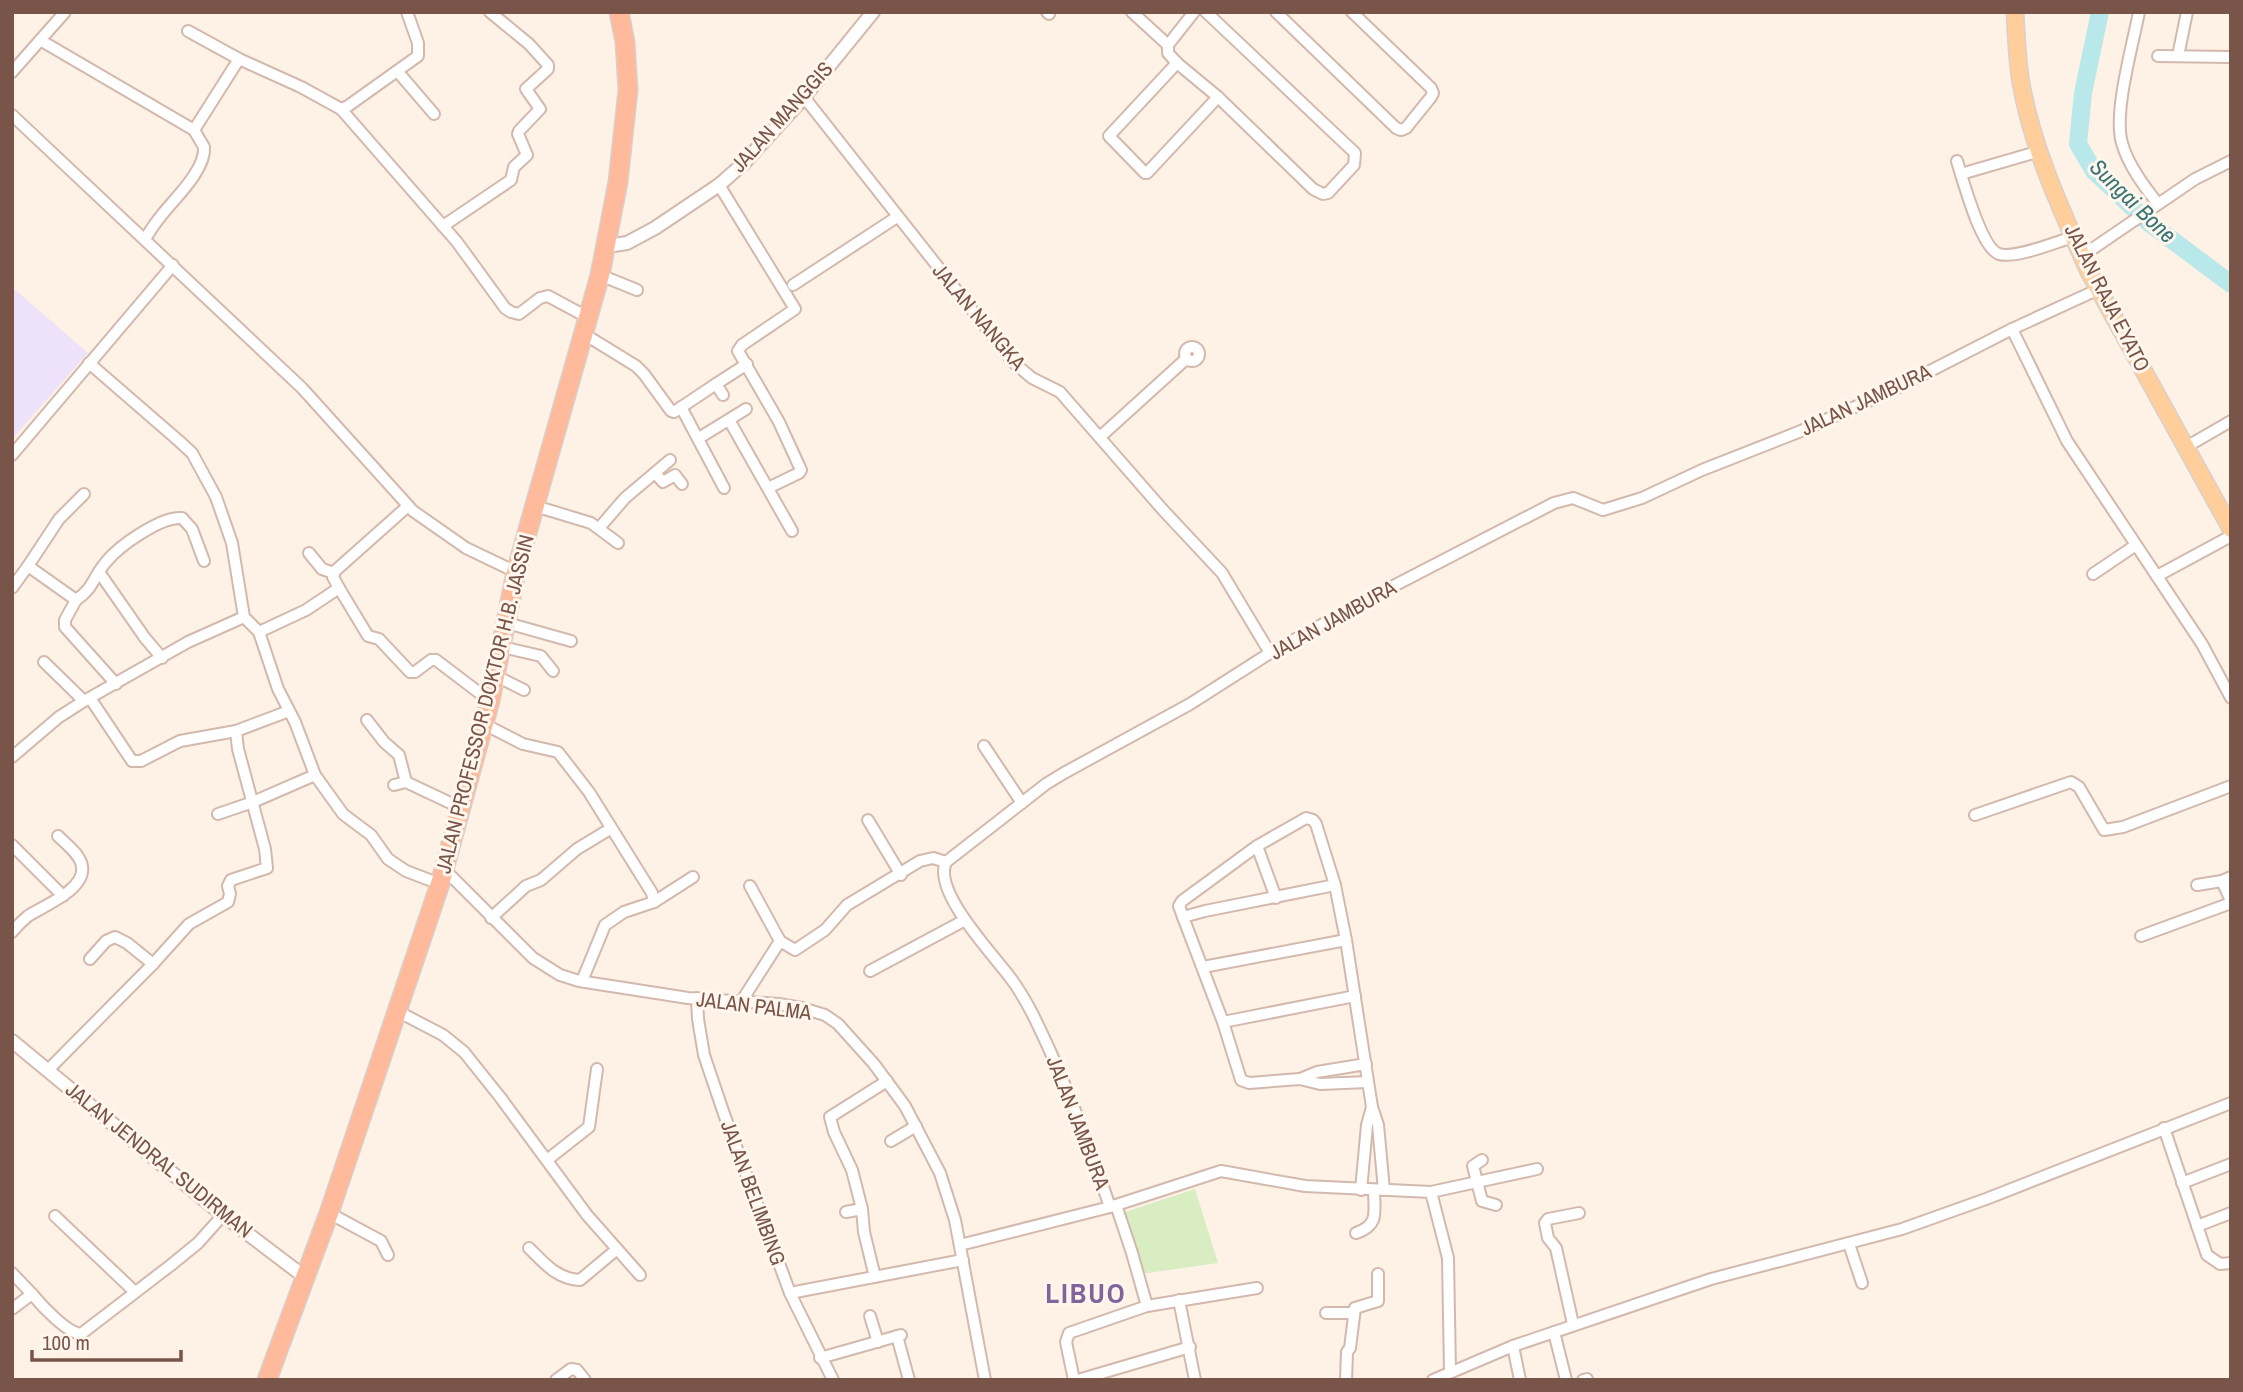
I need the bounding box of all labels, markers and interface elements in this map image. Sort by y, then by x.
street label: JALAN MANGGIS [724,55,839,178]
water label: Sungai Bone [2083,152,2183,250]
street label: JALAN RAJA EYATO [2058,219,2157,376]
street label: JALAN NANGKA [926,257,1033,377]
street label: JALAN JAMBURA [1796,356,1936,442]
street label: JALAN PROFESSOR DOKTOR H.B. JASSIN [428,532,541,876]
street label: JALAN JAMBURA [1264,573,1402,666]
street label: JALAN PALMA [695,984,814,1027]
street label: JALAN JAMBURA [1040,1052,1117,1194]
street label: JALAN JENDRAL SUDIRMAN [60,1075,259,1244]
street label: JALAN BELIMBING [714,1116,793,1269]
district label: LIBUO [1045,1274,1127,1312]
scale bar [32,1318,180,1362]
text: 100 m [42,1328,90,1357]

